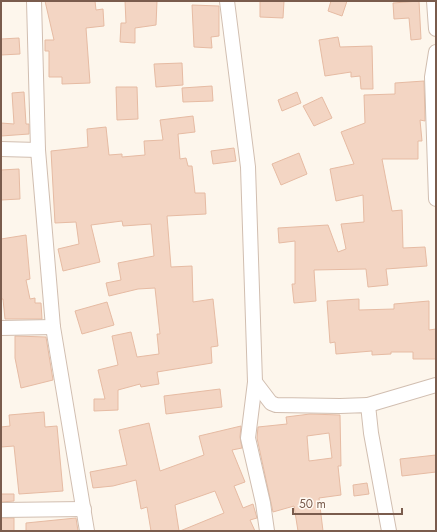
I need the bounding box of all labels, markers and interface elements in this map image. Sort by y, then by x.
scale bar [293,490,402,516]
text: 50 m [299,495,326,513]

